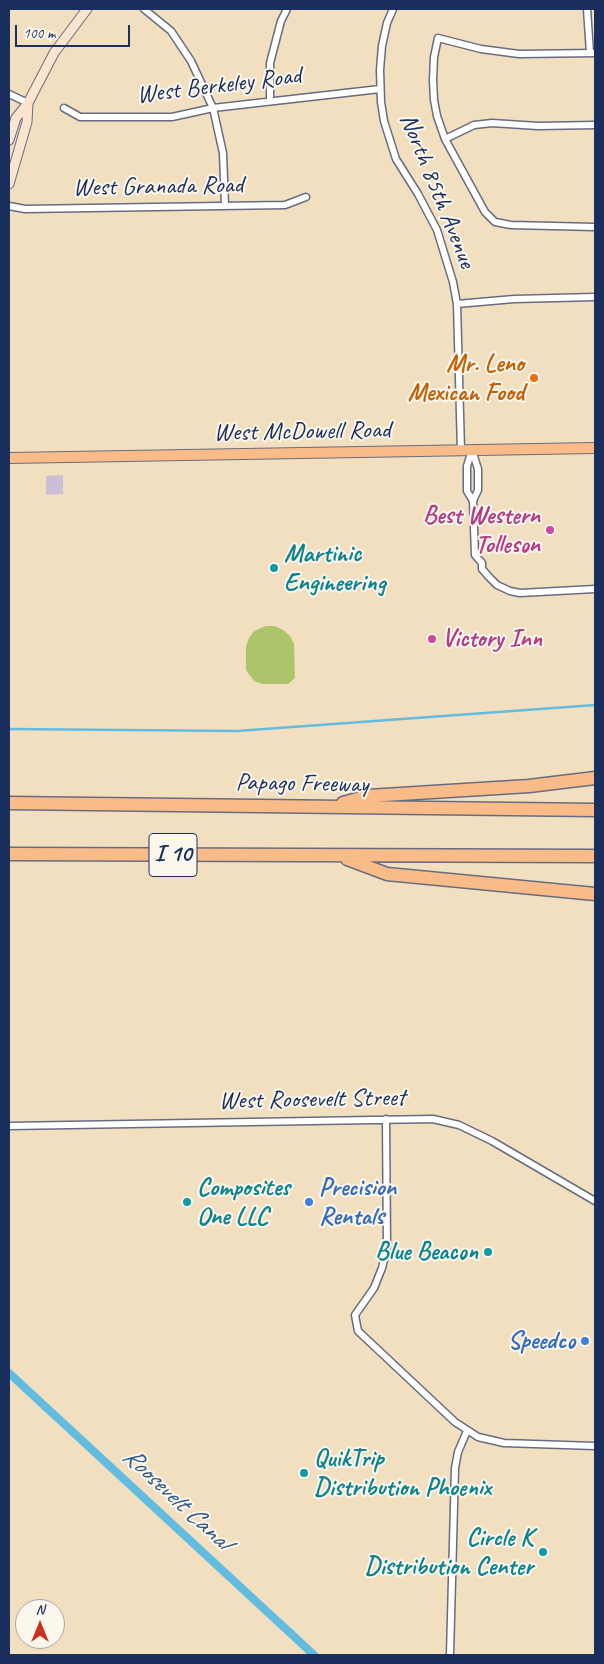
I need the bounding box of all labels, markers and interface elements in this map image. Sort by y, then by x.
scale bar [18,15,132,47]
text: 100 m [23,24,55,43]
street label: West Berkeley Road [135,61,303,111]
street label: North 85th Avenue [392,109,482,273]
street label: West Granada Road [73,171,243,203]
place label: Mr. Leno Mexican Food [408,349,524,408]
marker: Mr. Leno Mexican Food [528,372,540,384]
street label: West McDowell Road [213,415,391,449]
place label: Best Western Tolleson [423,501,540,560]
marker: Best Western Tolleson [544,524,556,536]
place label: Martinic Engineering [284,539,386,598]
marker: Martinic Engineering [268,562,280,574]
place label: Victory Inn [442,624,542,654]
marker: Victory Inn [426,633,438,645]
street label: Papago Freeway [235,768,369,800]
road number: I 10 [149,834,197,876]
street label: West Roosevelt Street [219,1083,405,1117]
place label: Composites One LLC [197,1173,290,1232]
place label: Precision Rentals [319,1173,396,1232]
marker: Composites One LLC [181,1196,193,1208]
marker: Precision Rentals [303,1196,315,1208]
place label: Blue Beacon [375,1237,478,1267]
marker: Blue Beacon [482,1246,494,1258]
place label: Speedco [508,1326,575,1356]
marker: Speedco [579,1335,591,1347]
water label: Roosevelt Canal [116,1441,236,1557]
place label: QuikTrip Distribution Phoenix [314,1444,491,1503]
marker: QuikTrip Distribution Phoenix [298,1467,310,1479]
place label: Circle K Distribution Center [365,1523,533,1582]
marker: Circle K Distribution Center [537,1546,549,1558]
north arrow [15,1599,65,1649]
text: N [36,1601,44,1618]

